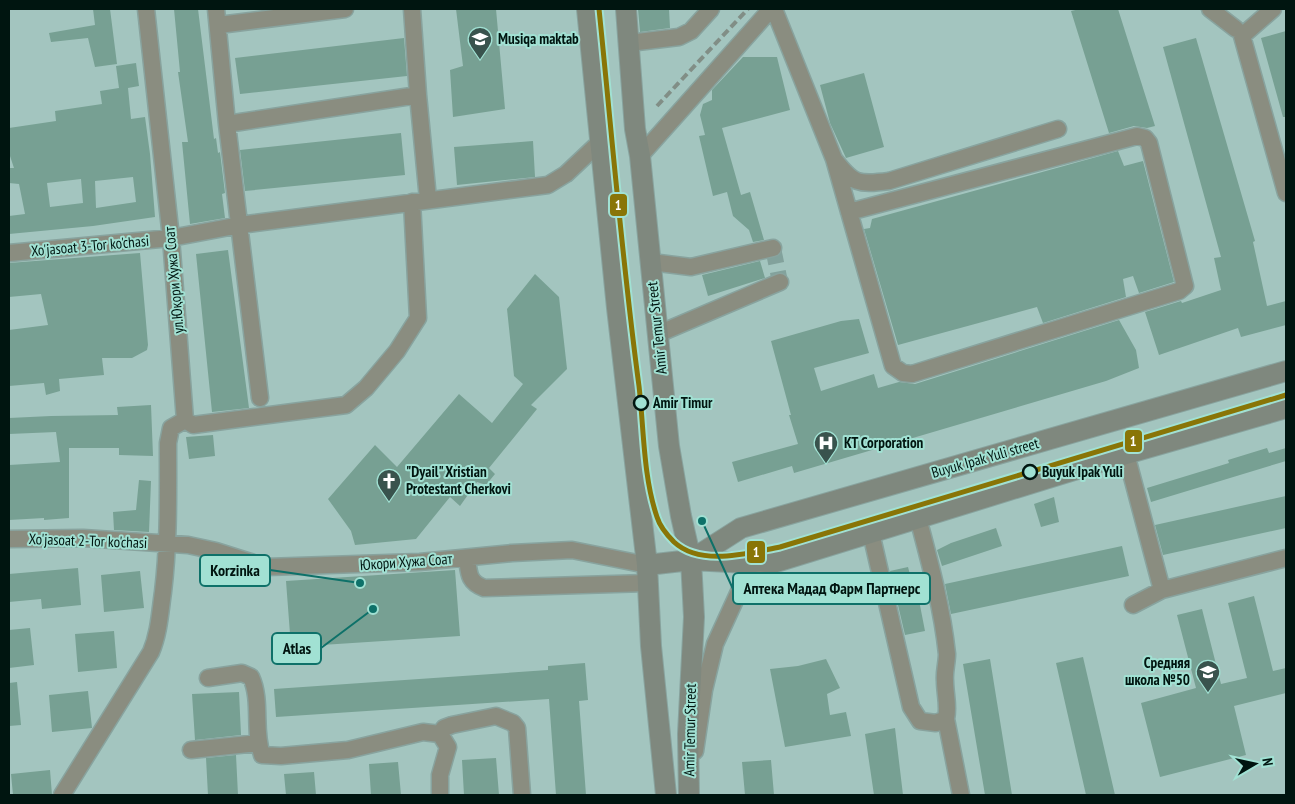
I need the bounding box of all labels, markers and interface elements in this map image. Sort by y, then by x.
school or university icon: Musiqa maktab [467,26,493,60]
place label: Musiqa maktab [498,29,579,48]
line badge: 1 [609,193,628,217]
text: 1 [615,196,621,214]
street label: ул.Юқори Хужа Соат [159,226,188,334]
street label: Xo'jasoat 3-Tor ko'chasi [30,231,150,260]
street label: Amir Temur Street [642,281,671,375]
place label: Amir Timur [652,393,713,412]
marker: Amir Timur [633,395,649,411]
line badge: 1 [1124,429,1143,453]
hospital icon: KT Corporation [813,430,839,464]
text: 1 [1130,432,1136,450]
place label: KT Corporation [844,433,924,452]
street label: Buyuk Ipak Yuli street [929,433,1041,482]
place label: "Dyail" Xristian Protestant Cherkovi [406,462,511,498]
place label: Buyuk Ipak Yuli [1042,462,1123,481]
marker: Buyuk Ipak Yuli [1022,464,1038,480]
church icon: "Dyail" Xristian Protestant Cherkovi [376,468,402,502]
street label: Xo'jasoat 2-Tor ko'chasi [28,529,148,552]
line badge: 1 [746,540,766,564]
text: 1 [753,543,759,561]
street label: Юкори Хужа Соат [359,549,453,574]
callout: Korzinka [200,555,270,586]
text: Korzinka [210,560,260,580]
callout: Аптека Мадад Фарм Партнерс [733,573,930,604]
text: Аптека Мадад Фарм Партнерс [743,578,921,598]
callout: Atlas [272,633,321,664]
text: Atlas [282,638,312,658]
place label: Средняя школа №50 [1125,653,1190,689]
school or university icon: Средняя школа №50 [1195,659,1221,693]
street label: Amir Temur Street [679,683,700,777]
north arrow [1230,739,1280,789]
text: N [1258,757,1277,767]

